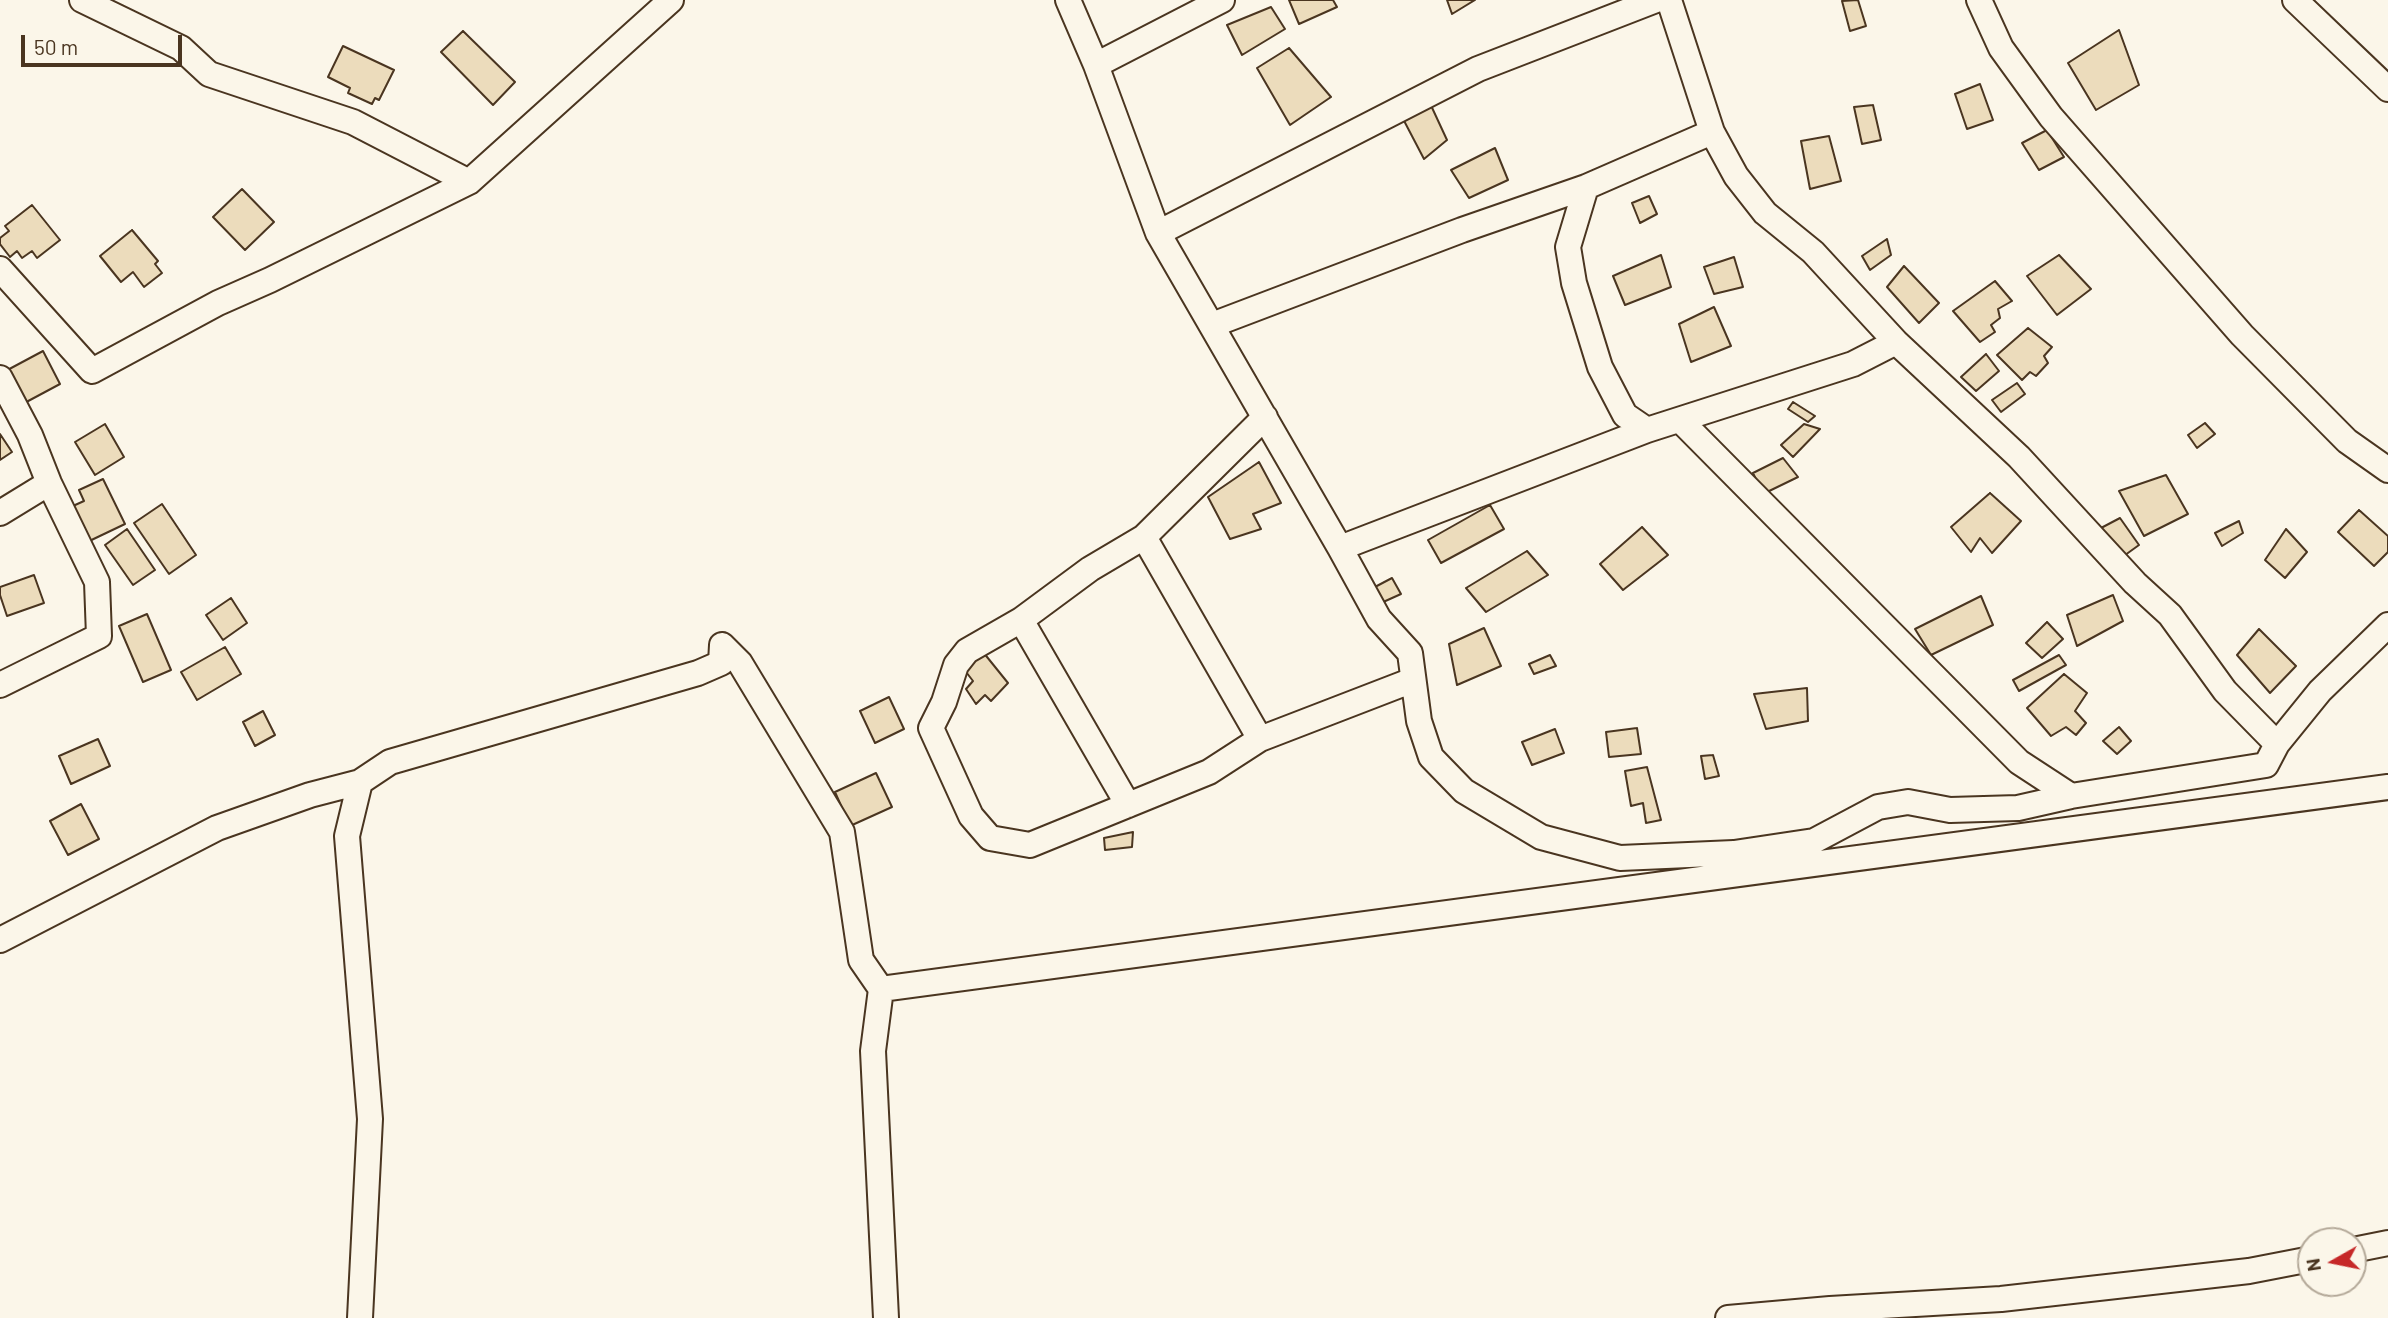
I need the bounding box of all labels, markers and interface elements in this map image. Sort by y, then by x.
scale bar [24,21,186,65]
text: 50 m [34,34,78,59]
north arrow [2297,1227,2367,1297]
text: N [2300,1257,2325,1273]

